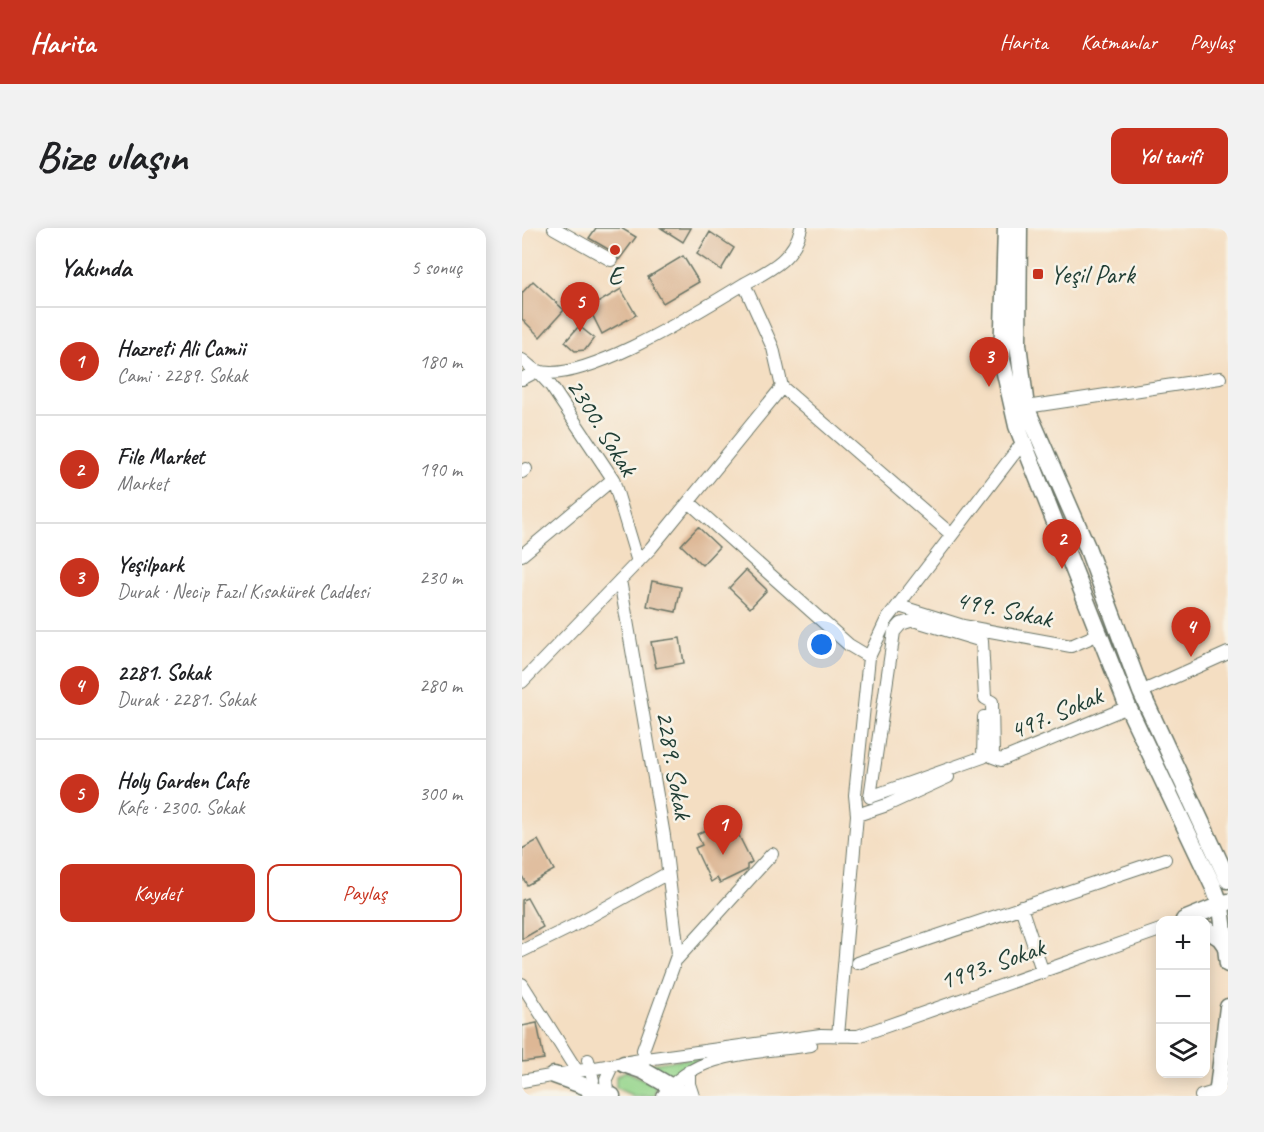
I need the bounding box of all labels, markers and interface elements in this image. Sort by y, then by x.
text: Harita [30,25,95,60]
text: Harita [1000,29,1048,55]
text: Katmanlar [1081,29,1157,55]
text: Paylaş [1190,29,1234,55]
button: Yol tarifi [1111,128,1228,184]
text: Bize ulaşın [36,130,187,183]
marker: E [608,243,622,257]
text: Yakında [60,251,131,284]
text: 5 sonuç [411,255,462,280]
place label: Yeşil Park [1050,258,1137,291]
place label: E [608,259,625,292]
marker: Yeşil Park [1031,267,1045,281]
pin: 5 [560,282,600,332]
text: Hazreti Ali Camii [117,335,245,363]
pin: 3 [970,338,1008,387]
text: 1 [75,349,84,374]
text: 180 m [419,349,462,374]
text: Cami · 2289. Sokak [117,363,248,388]
street label: 2300. Sokak [559,372,646,483]
text: File Market [117,443,204,471]
text: 2 [75,457,84,482]
text: 190 m [419,457,462,482]
text: Market [117,471,168,496]
pin: 2 [1042,520,1082,569]
text: Yeşilpark [117,551,183,579]
text: 3 [75,565,84,590]
text: 230 m [419,565,462,590]
text: Durak · Necip Fazıl Kısakürek Caddesi [117,579,369,604]
street label: 499. Sokak [953,583,1057,636]
pin: 4 [1172,608,1210,657]
your location [807,630,836,659]
text: 2281. Sokak [117,659,210,687]
text: 4 [75,673,84,698]
text: 280 m [419,673,462,698]
street label: 497. Sokak [1005,678,1109,747]
text: Durak · 2281. Sokak [117,687,256,712]
street label: 2289. Sokak [648,708,700,823]
text: Holy Garden Cafe [117,767,248,795]
text: 5 [75,781,84,806]
text: 300 m [419,781,462,806]
text: Kafe · 2300. Sokak [117,795,245,820]
pin: 1 [704,806,742,855]
button: Kaydet [60,864,255,922]
button: Paylaş [267,864,462,922]
map controls [1156,916,1210,1078]
button: + [1156,916,1210,970]
street label: 1993. Sokak [935,930,1050,997]
button: − [1156,970,1210,1024]
button: layers [1156,1024,1210,1078]

